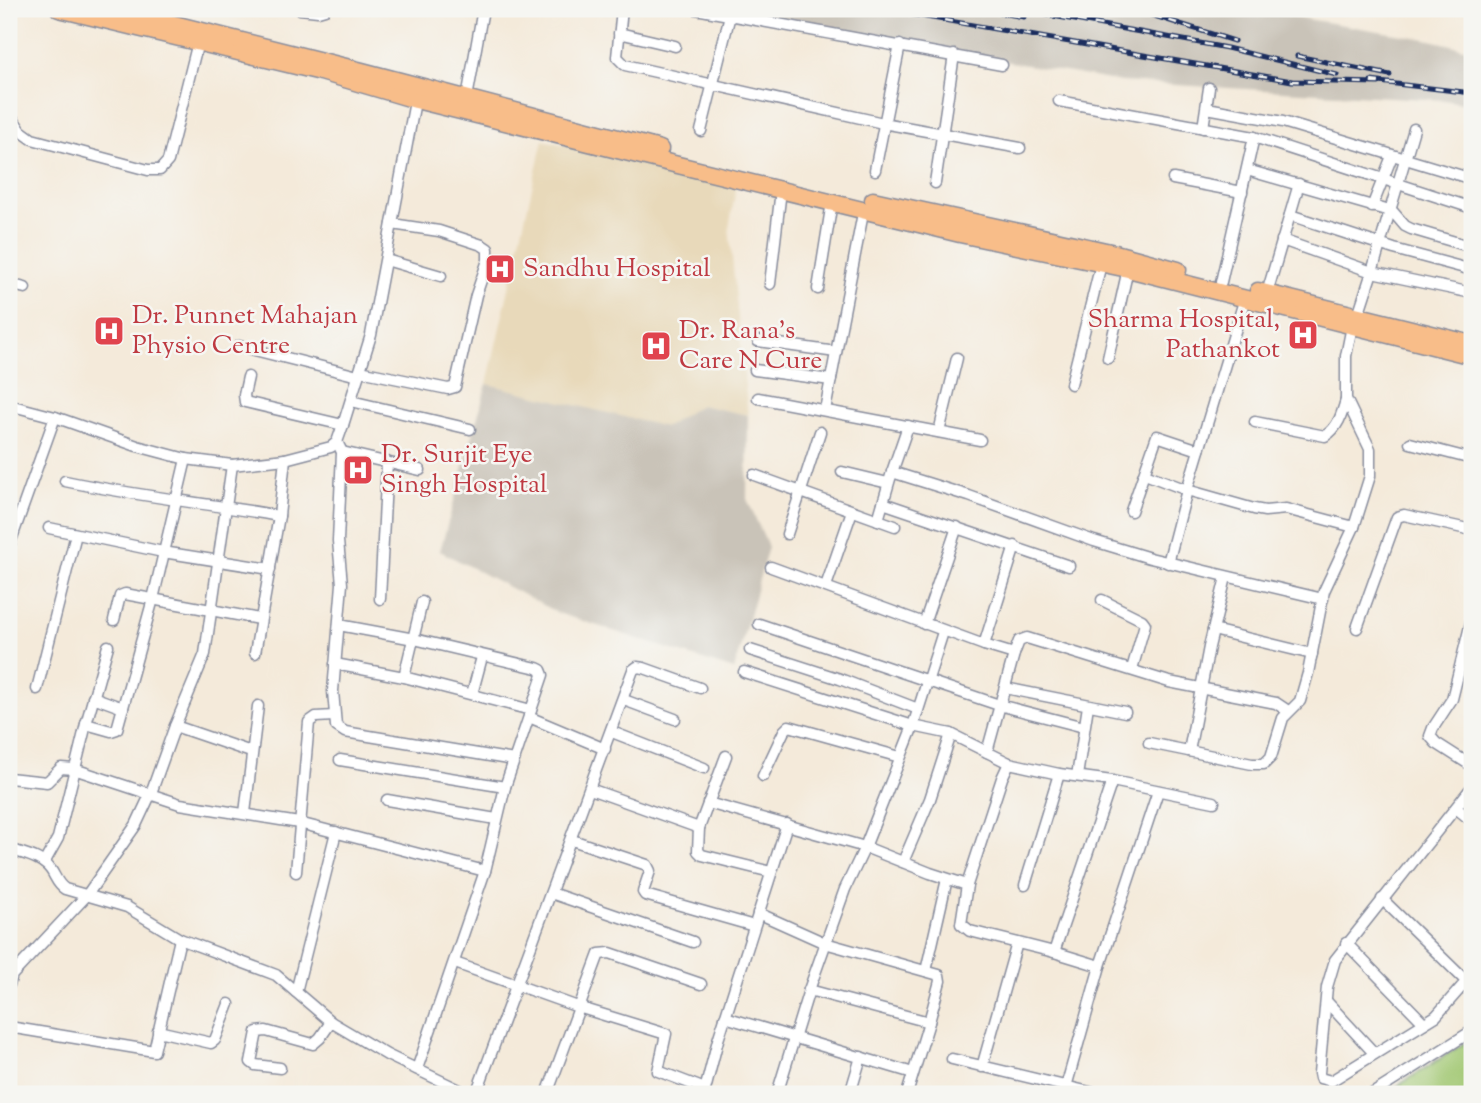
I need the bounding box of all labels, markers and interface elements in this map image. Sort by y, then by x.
place label: Sandhu Hospital [523,251,711,288]
hospital icon: Sandhu Hospital [483,252,517,286]
place label: Dr. Punnet Mahajan Physio Centre [132,298,358,365]
place label: Sharma Hospital, Pathankot [1088,302,1280,369]
place label: Dr. Rana's Care N Cure [679,313,822,380]
hospital icon: Dr. Punnet Mahajan Physio Centre [92,314,126,348]
hospital icon: Sharma Hospital, Pathankot [1286,318,1320,352]
hospital icon: Dr. Rana's Care N Cure [639,329,673,363]
place label: Dr. Surjit Eye Singh Hospital [381,437,547,504]
hospital icon: Dr. Surjit Eye Singh Hospital [341,453,375,487]

